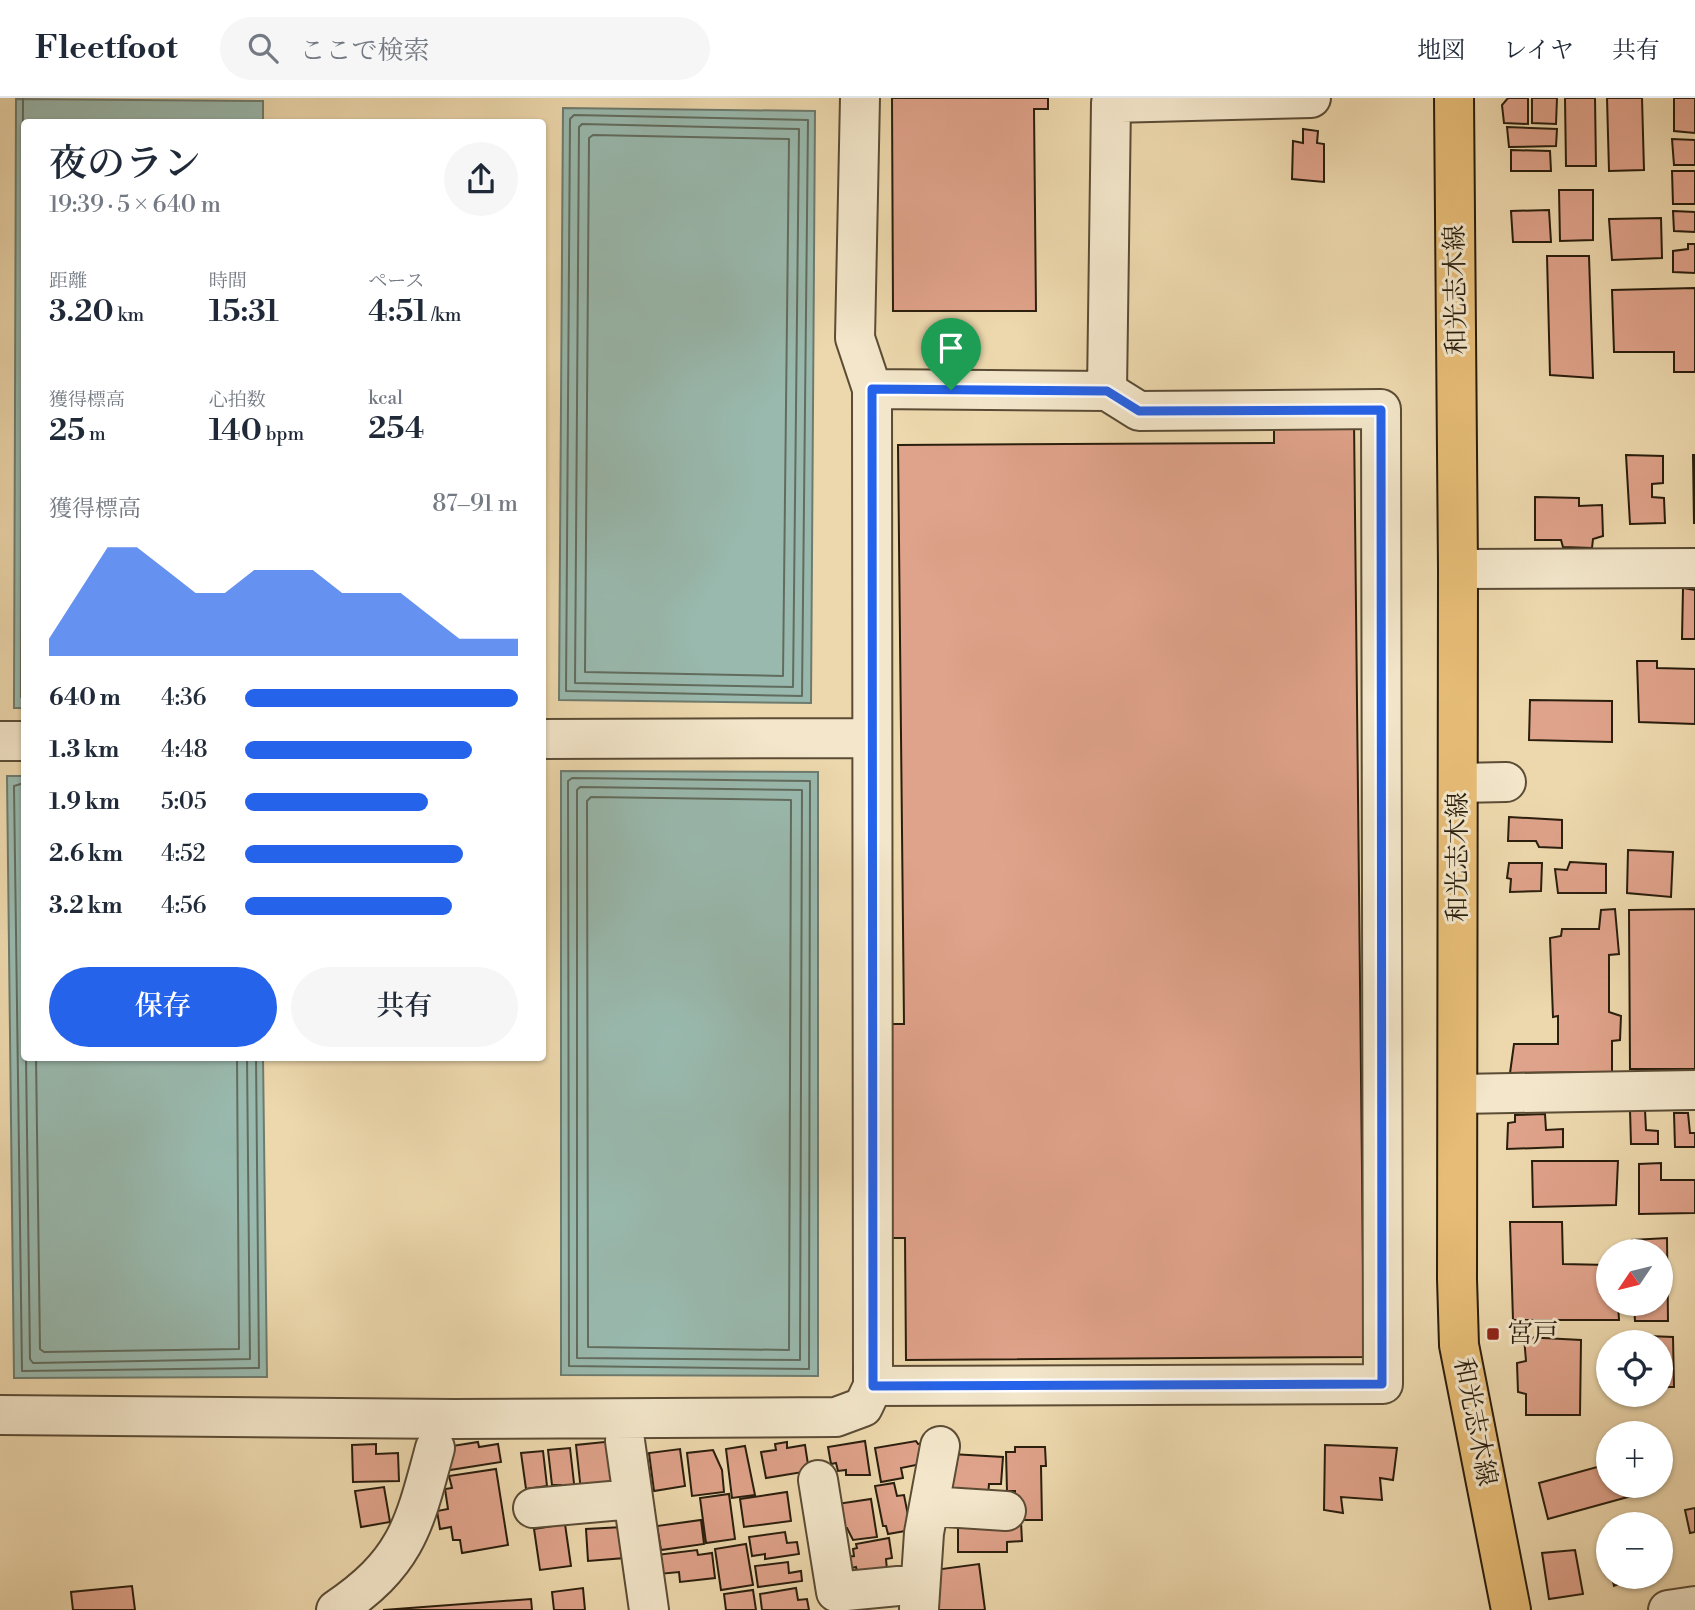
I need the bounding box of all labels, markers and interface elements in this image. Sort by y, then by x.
search box [220,17,710,80]
text: Fleetfoot [35,28,178,69]
icon: search [244,29,282,67]
text: ここで検索 [300,35,430,67]
text: 地図 [1417,36,1465,66]
text: レイヤ [1503,36,1574,66]
text: 共有 [1612,36,1660,66]
text: 夜のラン [49,141,201,188]
button: share [444,142,518,216]
text: 19:39 · 5 × 640 m [49,191,221,219]
street label: 和光志木線 [1439,225,1473,355]
text: 距離 [49,269,87,293]
text: 時間 [209,269,247,293]
text: ペース [368,269,424,293]
text: 3.20 [49,293,114,331]
text: 15:31 [209,293,279,331]
text: 4:51 [368,293,427,331]
text: km [114,303,144,327]
text: /km [427,303,461,327]
pin [921,318,981,390]
icon: arrive [932,329,970,367]
text: kcal [368,386,403,410]
text: 獲得標高 [49,388,125,412]
text: 心拍数 [209,388,266,412]
text: 254 [368,410,424,448]
text: 25 [49,412,85,450]
text: 140 [209,412,262,450]
text: m [85,422,106,446]
text: bpm [262,422,304,446]
text: 87–91 m [432,490,518,518]
text: 獲得標高 [49,495,141,523]
text: 640 m [49,684,121,712]
text: 4:36 [161,684,207,712]
text: 1.3 km [49,736,119,764]
text: 4:48 [161,736,208,764]
text: 1.9 km [49,788,120,816]
text: 5:05 [161,788,207,816]
street label: 和光志木線 [1442,792,1474,922]
text: 2.6 km [49,840,123,868]
text: 4:52 [161,840,206,868]
text: 3.2 km [49,892,122,920]
text: 4:56 [161,892,207,920]
button: 保存 [49,967,277,1047]
button: 共有 [291,967,518,1047]
north arrow [1596,1239,1673,1316]
map controls [1596,1239,1673,1589]
place label: 宮戸 [1507,1318,1559,1350]
marker: 宮戸 [1485,1326,1501,1342]
button: locate [1596,1330,1673,1407]
street label: 和光志木線 [1447,1355,1503,1489]
button: + [1596,1421,1673,1498]
button: − [1596,1512,1673,1589]

